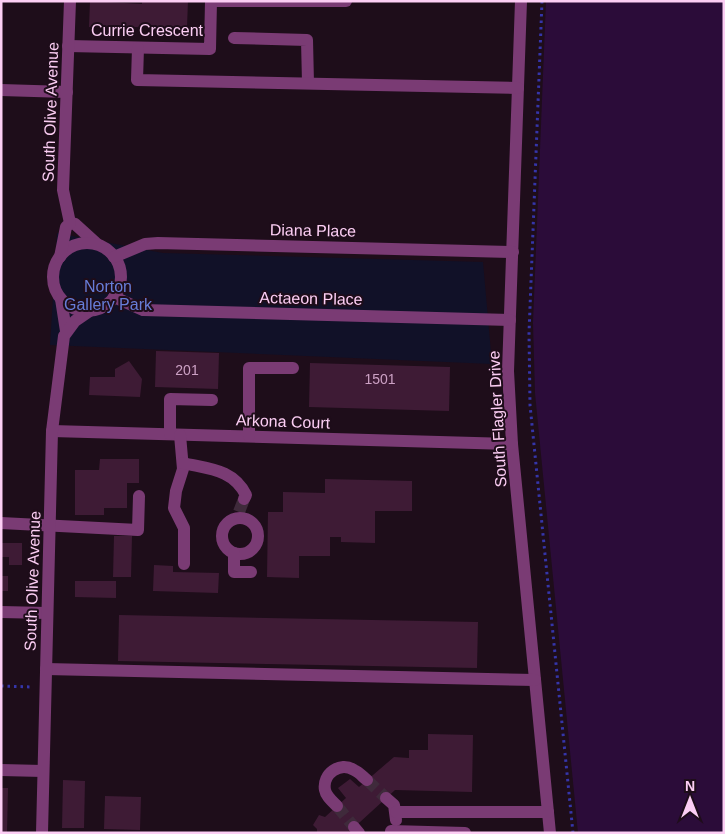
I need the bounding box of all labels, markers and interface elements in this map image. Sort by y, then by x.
street label: Currie Crescent [91,22,204,39]
street label: South Olive Avenue [40,42,61,182]
street label: Diana Place [270,221,356,240]
park label: Norton Gallery Park [64,278,153,313]
street label: Actaeon Place [259,289,363,308]
street label: South Flagler Drive [485,350,510,488]
house number: 201 [175,362,199,378]
house number: 1501 [364,371,396,387]
street label: Arkona Court [236,411,331,432]
street label: South Olive Avenue [22,511,43,651]
north arrow [665,774,715,824]
text: N [685,778,695,794]

